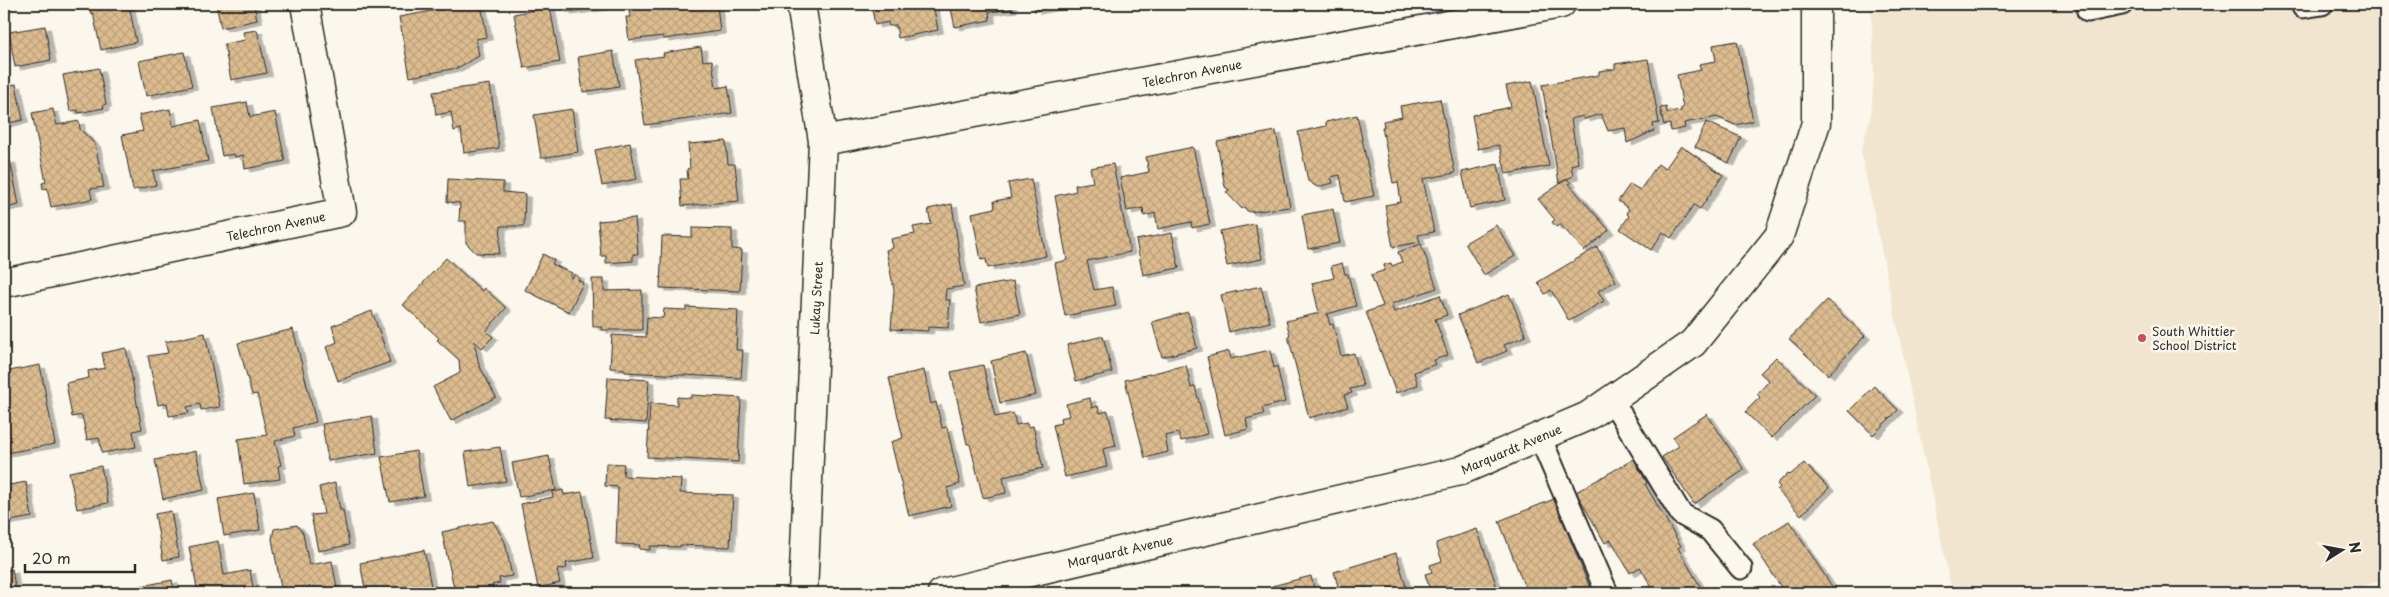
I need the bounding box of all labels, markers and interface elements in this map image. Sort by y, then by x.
street label: Telechron Avenue [1141,54,1244,91]
street label: Telechron Avenue [225,207,328,245]
street label: Lukay Street [805,261,827,335]
place label: South Whittier School District [2152,322,2237,354]
marker: South Whittier School District [2136,332,2148,344]
street label: Marquardt Avenue [1458,419,1565,478]
north arrow [2316,524,2366,574]
street label: Marquardt Avenue [1066,530,1175,572]
text: N [2344,540,2367,555]
scale bar [25,542,135,574]
text: 20 m [32,546,71,569]

